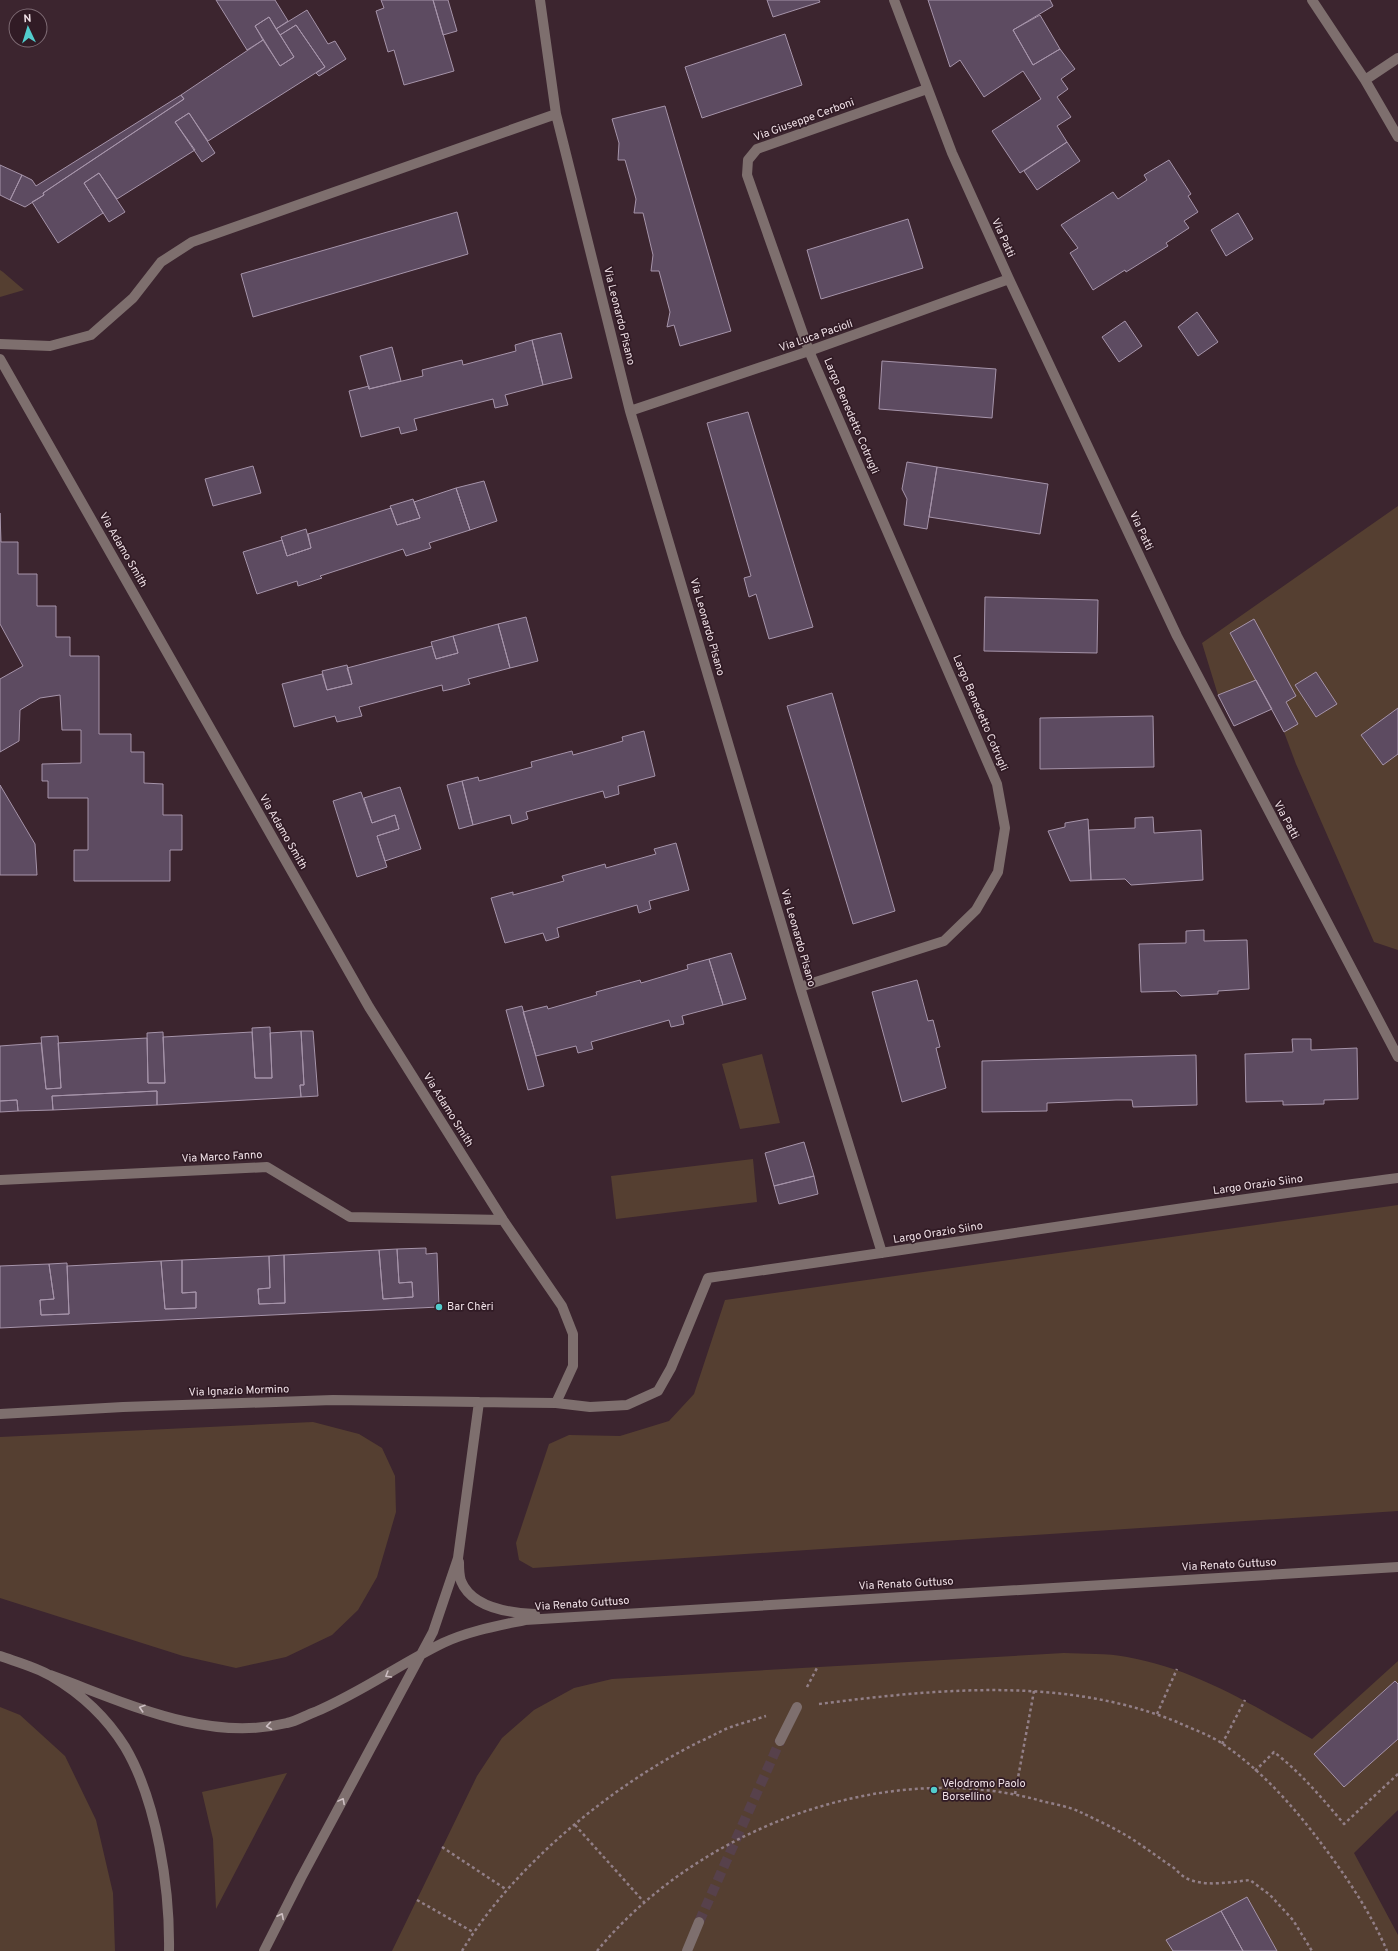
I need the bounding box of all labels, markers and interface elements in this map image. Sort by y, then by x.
north arrow [8,8,48,48]
text: N [23,12,32,26]
street label: Via Giuseppe Cerboni [752,95,856,145]
street label: Via Patti [988,216,1018,260]
street label: Via Leonardo Pisano [600,265,638,367]
street label: Via Luca Pacioli [777,317,855,355]
street label: Largo Benedetto Cotrugli [820,356,882,476]
street label: Via Patti [1126,509,1156,553]
street label: Via Adamo Smith [96,510,150,590]
street label: Via Leonardo Pisano [686,577,728,677]
street label: Largo Benedetto Cotrugli [949,653,1011,773]
street label: Via Adamo Smith [256,792,310,872]
street label: Via Patti [1270,798,1302,842]
street label: Via Leonardo Pisano [777,888,819,988]
street label: Via Adamo Smith [420,1071,476,1149]
street label: Via Marco Fanno [181,1148,263,1166]
street label: Largo Orazio Siino [1212,1172,1304,1198]
street label: Largo Orazio Siino [892,1219,984,1247]
place label: Bar Chèri [447,1300,494,1314]
marker: Bar Chèri [434,1302,444,1312]
street label: Via Ignazio Mormino [188,1382,290,1400]
street label: Via Renato Guttuso [1181,1556,1277,1574]
street label: Via Renato Guttuso [858,1575,954,1593]
street label: Via Renato Guttuso [534,1594,630,1614]
one-way arrow [385,1670,392,1677]
one-way arrow [138,1705,145,1713]
one-way arrow [266,1721,272,1730]
place label: Velodromo Paolo Borsellino [942,1777,1026,1804]
marker: Velodromo Paolo Borsellino [929,1785,939,1795]
one-way arrow [337,1798,345,1805]
one-way arrow [277,1913,284,1920]

